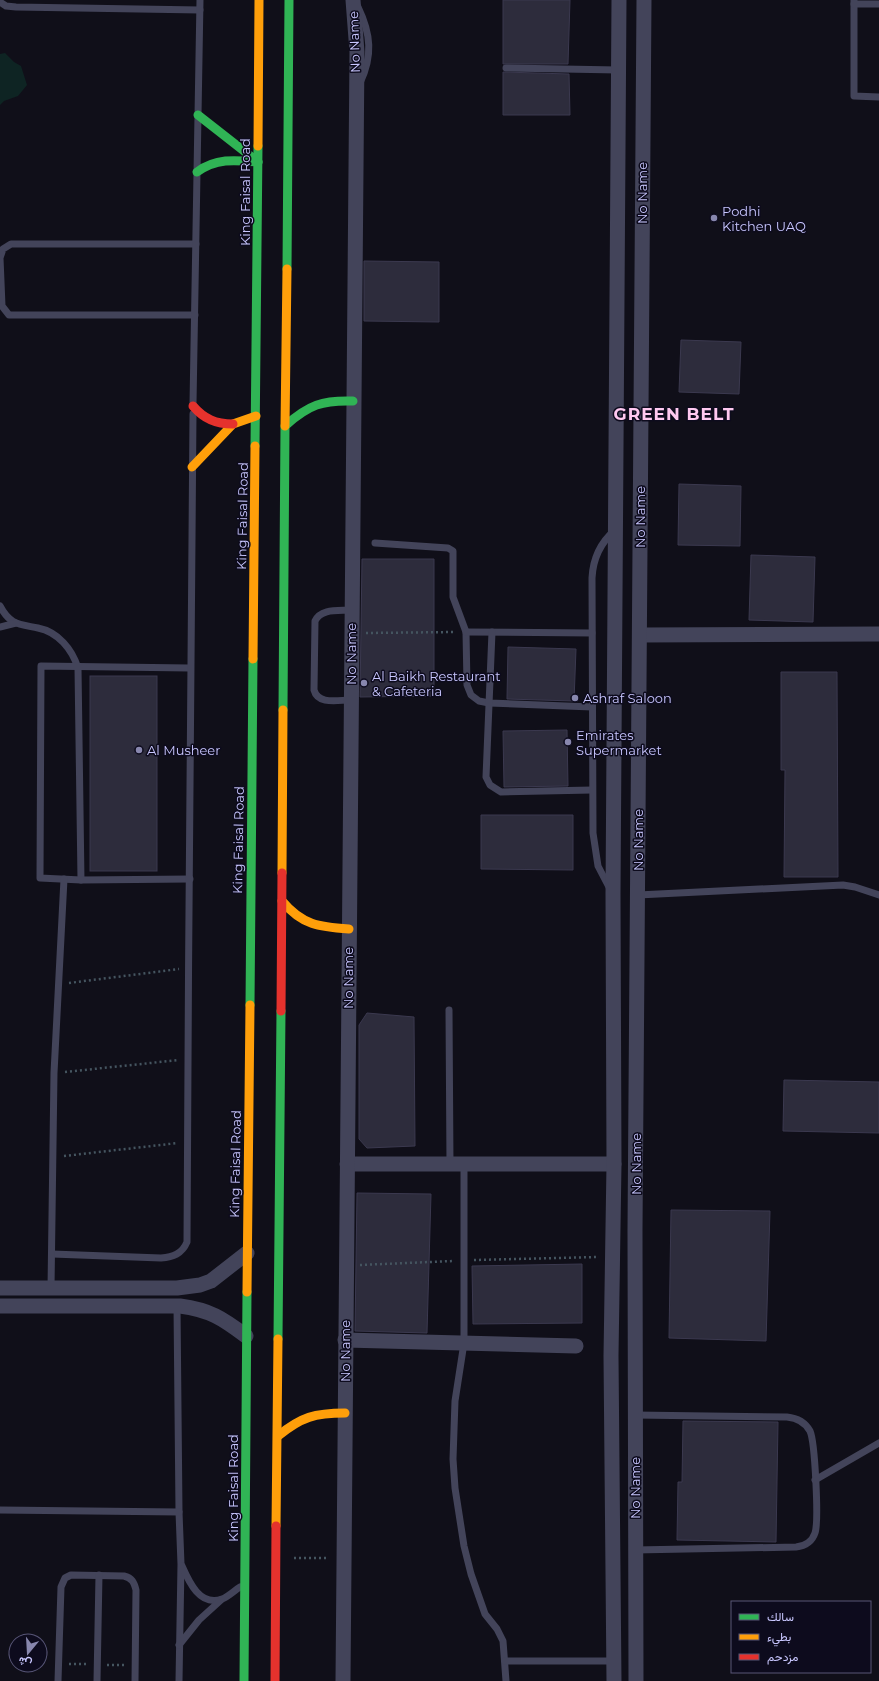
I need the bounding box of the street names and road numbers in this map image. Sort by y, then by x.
street label: No Name [345,11,363,73]
street label: King Faisal Road [237,138,253,246]
street label: No Name [634,162,650,224]
street label: King Faisal Road [233,462,251,570]
street label: No Name [632,486,648,548]
street label: No Name [343,623,359,685]
street label: King Faisal Road [229,786,247,894]
street label: No Name [630,809,646,871]
street label: No Name [340,947,356,1009]
street label: King Faisal Road [226,1110,244,1218]
street label: No Name [628,1133,644,1195]
street label: No Name [337,1320,353,1382]
street label: King Faisal Road [225,1434,241,1542]
street label: No Name [627,1457,643,1519]

